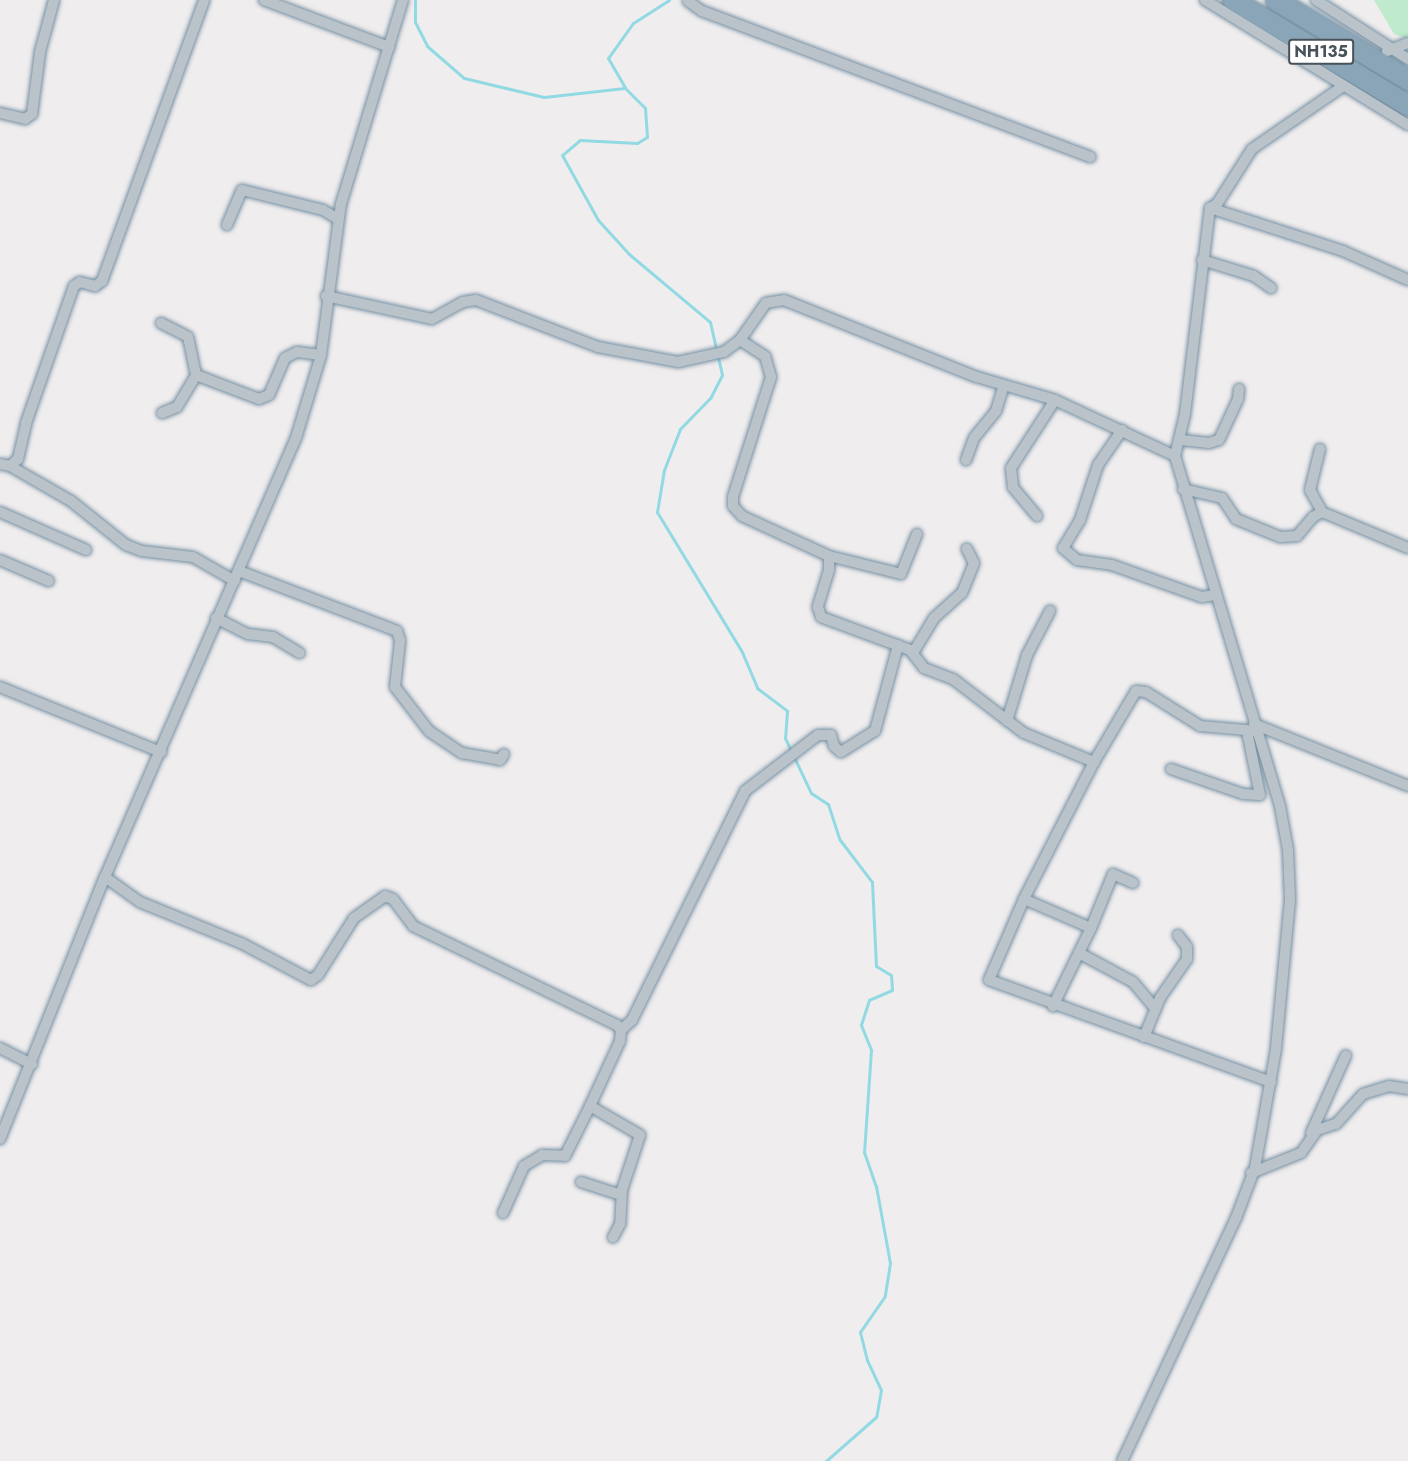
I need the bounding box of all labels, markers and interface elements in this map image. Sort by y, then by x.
road number: NH135 [1288,39,1354,65]

